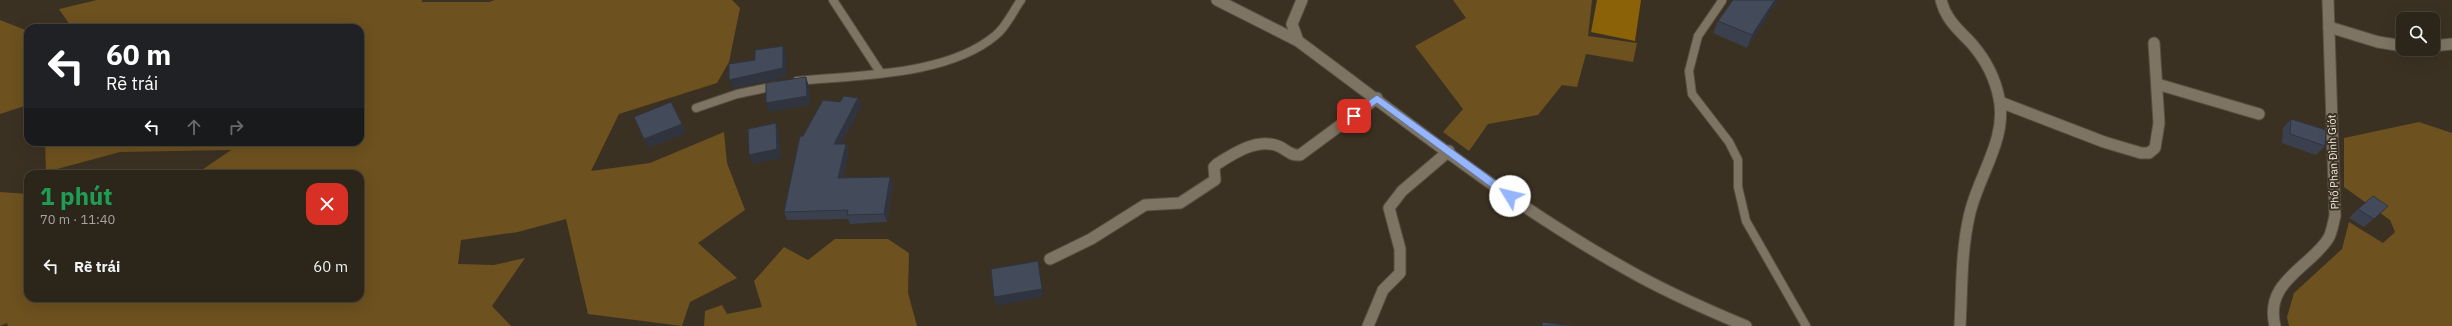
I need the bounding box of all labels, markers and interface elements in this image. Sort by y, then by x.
map controls [2396,12,2440,56]
button: search [2396,12,2440,56]
text: 60 m [106,36,171,73]
icon: left [40,40,92,92]
text: Rẽ trái [106,72,158,95]
pin [1337,99,1371,133]
icon: arrive [1343,105,1365,127]
street label: Phố Phan Đình Giót [2324,114,2342,210]
icon: left [141,116,163,138]
icon: ahead [183,116,205,138]
icon: right [225,116,247,138]
position arrow [1489,175,1531,217]
text: 1 phút [40,180,112,212]
button: close [306,183,348,225]
text: 70 m · 11:40 [40,211,115,228]
icon: left [40,255,62,277]
text: Rẽ trái [74,257,120,276]
text: 60 m [313,257,348,276]

